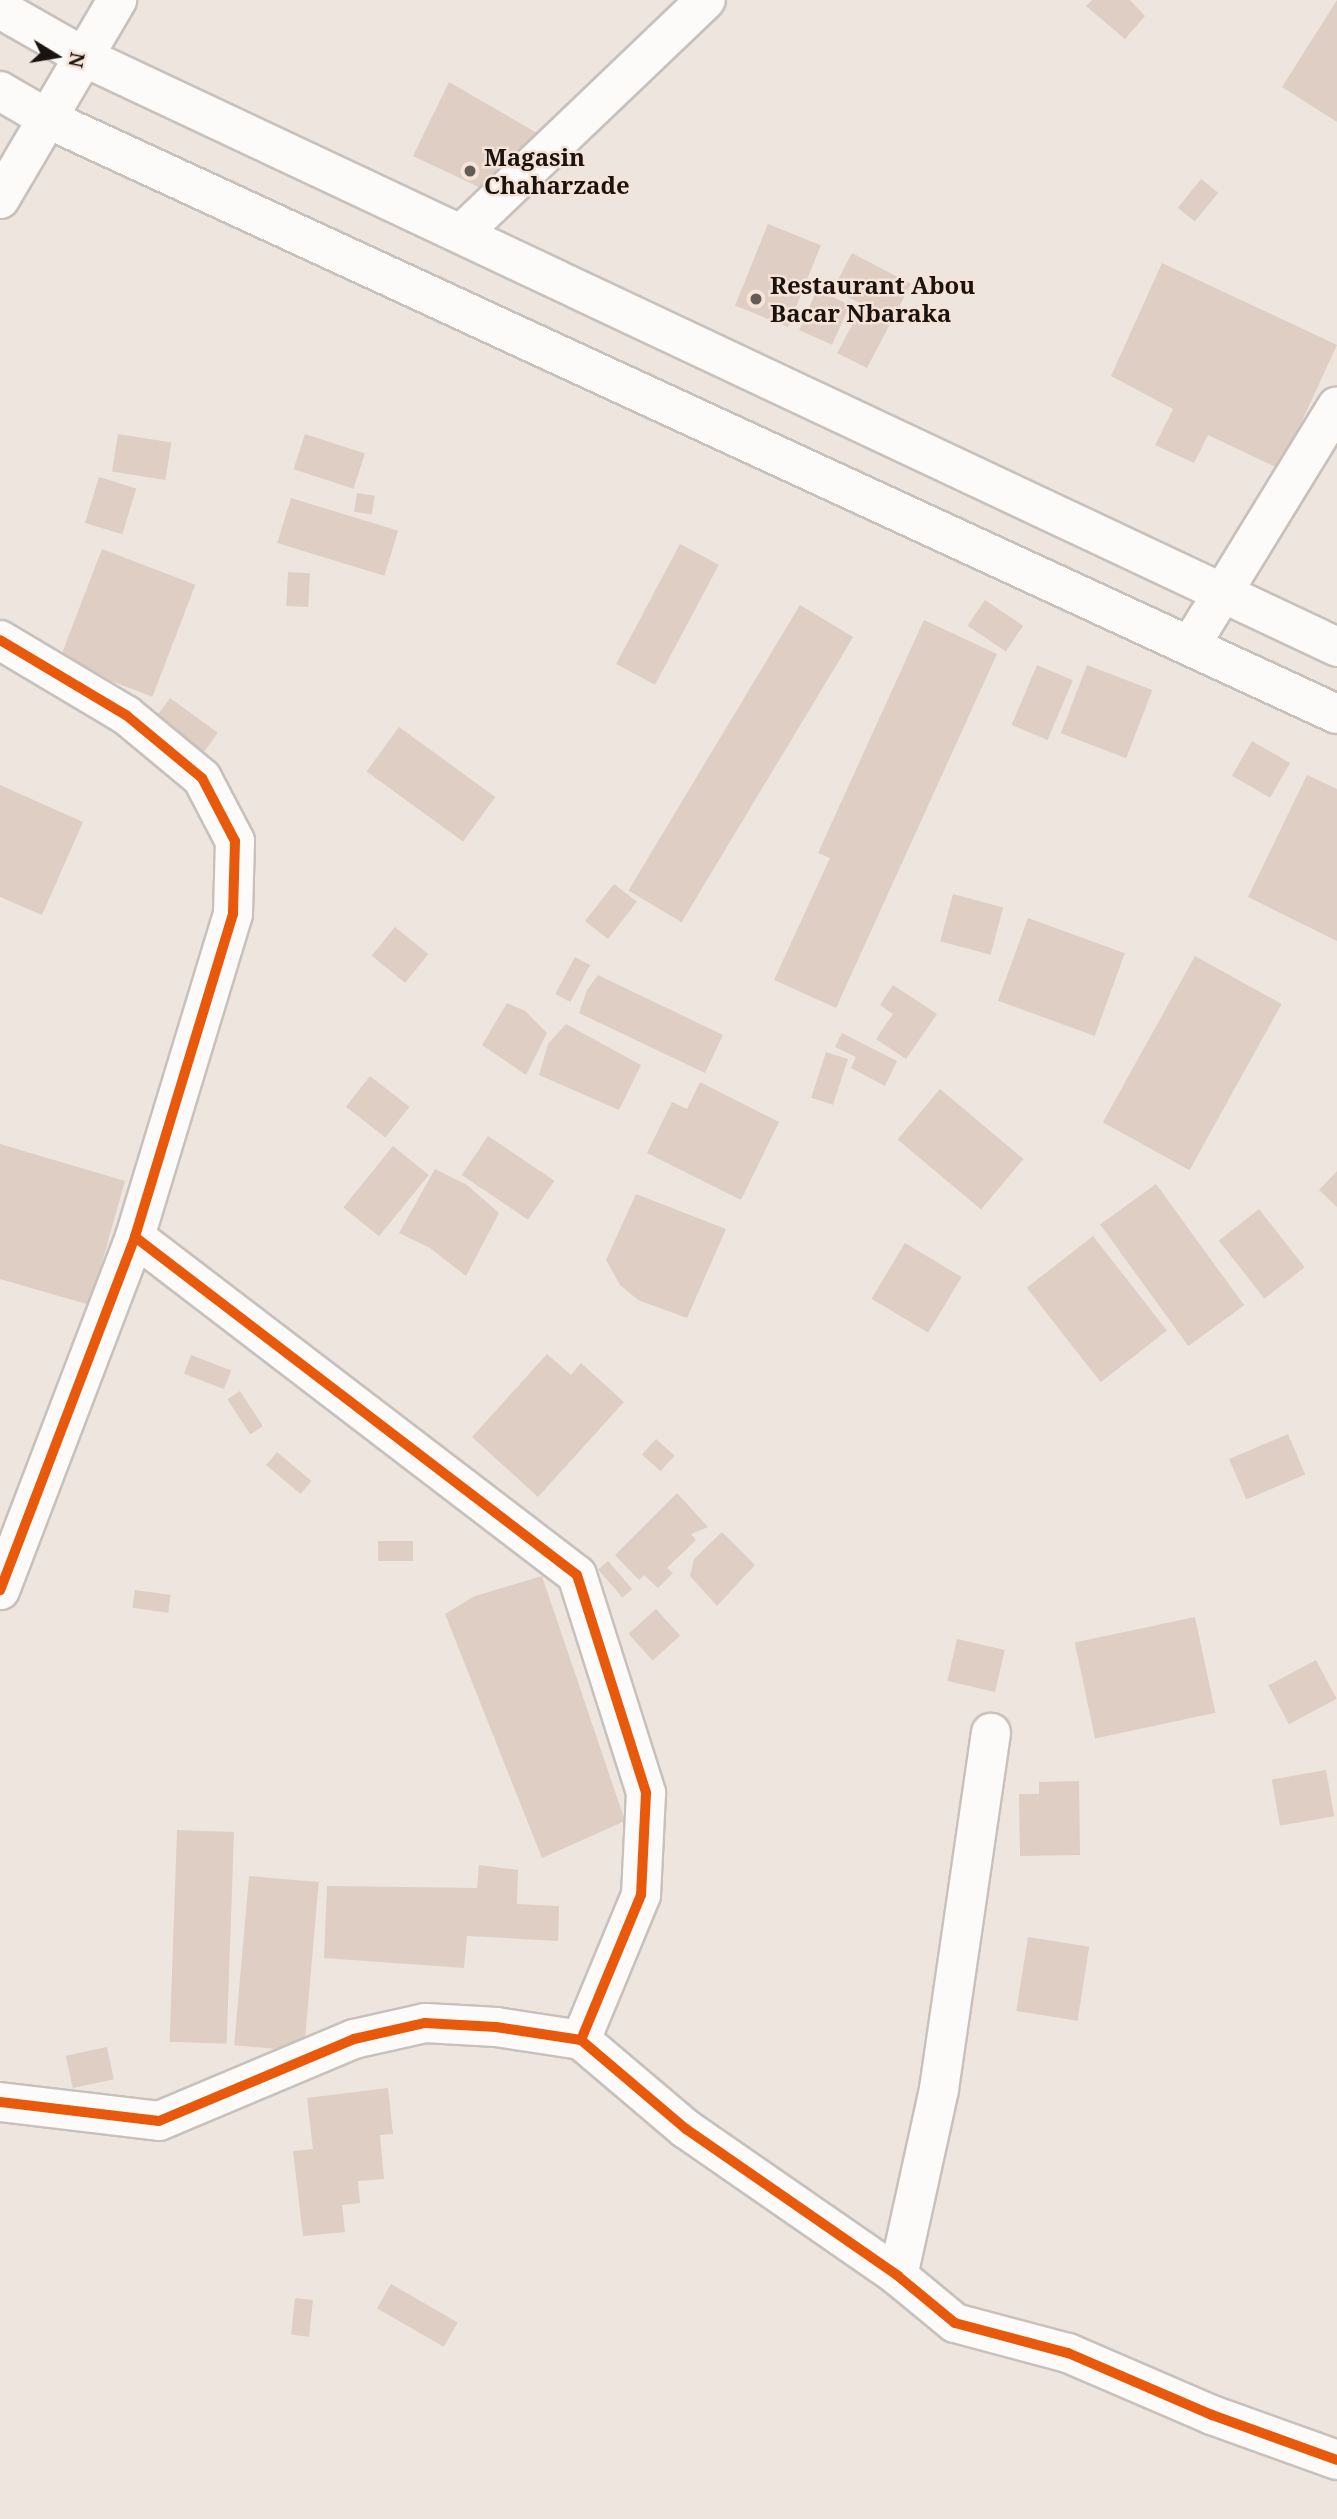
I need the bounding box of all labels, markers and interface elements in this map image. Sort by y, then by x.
north arrow [21,21,91,91]
text: N [62,50,91,70]
place label: Magasin Chaharzade [484,143,630,199]
marker: Magasin Chaharzade [462,163,478,179]
place label: Restaurant Abou Bacar Nbaraka [770,271,975,327]
marker: Restaurant Abou Bacar Nbaraka [748,291,764,307]

